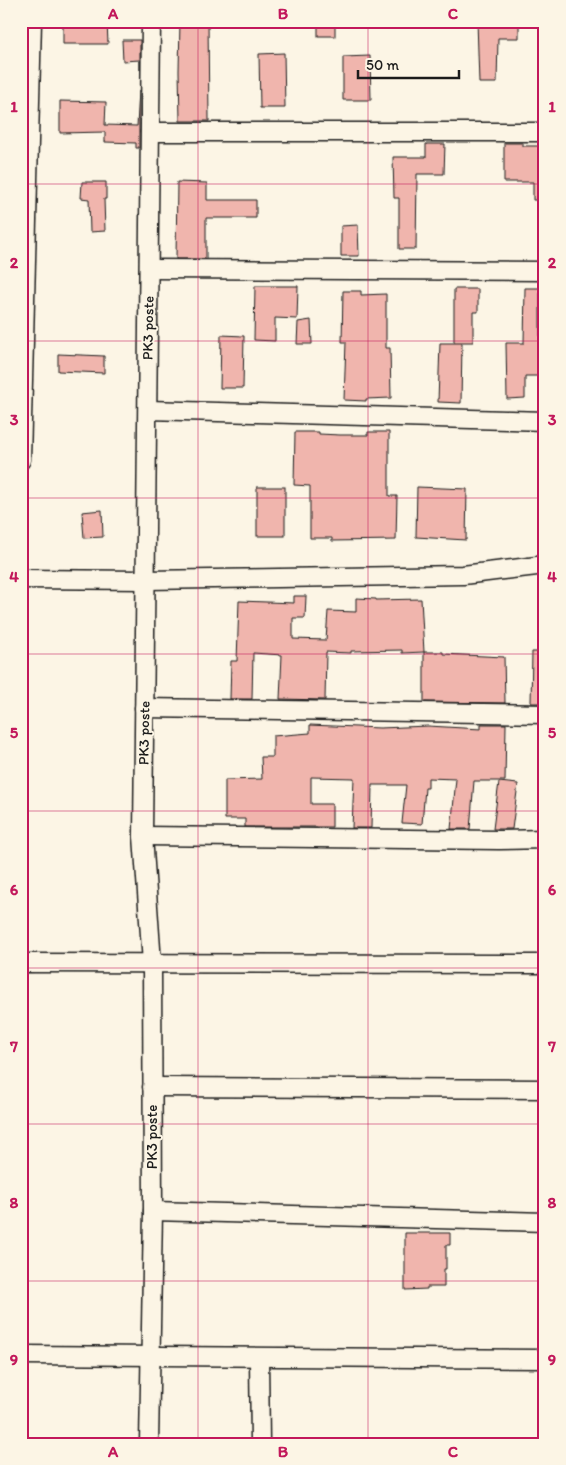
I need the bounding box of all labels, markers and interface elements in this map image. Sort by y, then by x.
text: A [107,4,119,23]
text: B [278,4,289,23]
text: C [448,4,459,23]
scale bar [358,48,460,80]
text: 50 m [366,56,399,74]
text: 1 [10,97,18,116]
text: 1 [548,97,556,116]
text: 2 [10,253,19,272]
text: 2 [548,253,557,272]
street label: PK3 poste [138,296,158,360]
text: 3 [10,410,19,429]
text: 3 [548,410,557,429]
text: 4 [9,567,19,586]
text: 4 [547,567,557,586]
street label: PK3 poste [134,701,154,765]
text: 5 [10,723,19,742]
text: 5 [548,723,557,742]
text: 6 [10,880,19,899]
text: 6 [548,880,557,899]
text: 7 [9,1037,18,1056]
text: 7 [547,1037,556,1056]
street label: PK3 poste [143,1105,161,1169]
text: 8 [10,1193,19,1212]
text: 8 [548,1193,557,1212]
text: 9 [10,1350,18,1369]
text: 9 [548,1350,556,1369]
text: A [107,1442,119,1461]
text: B [278,1442,289,1461]
text: C [448,1442,459,1461]

